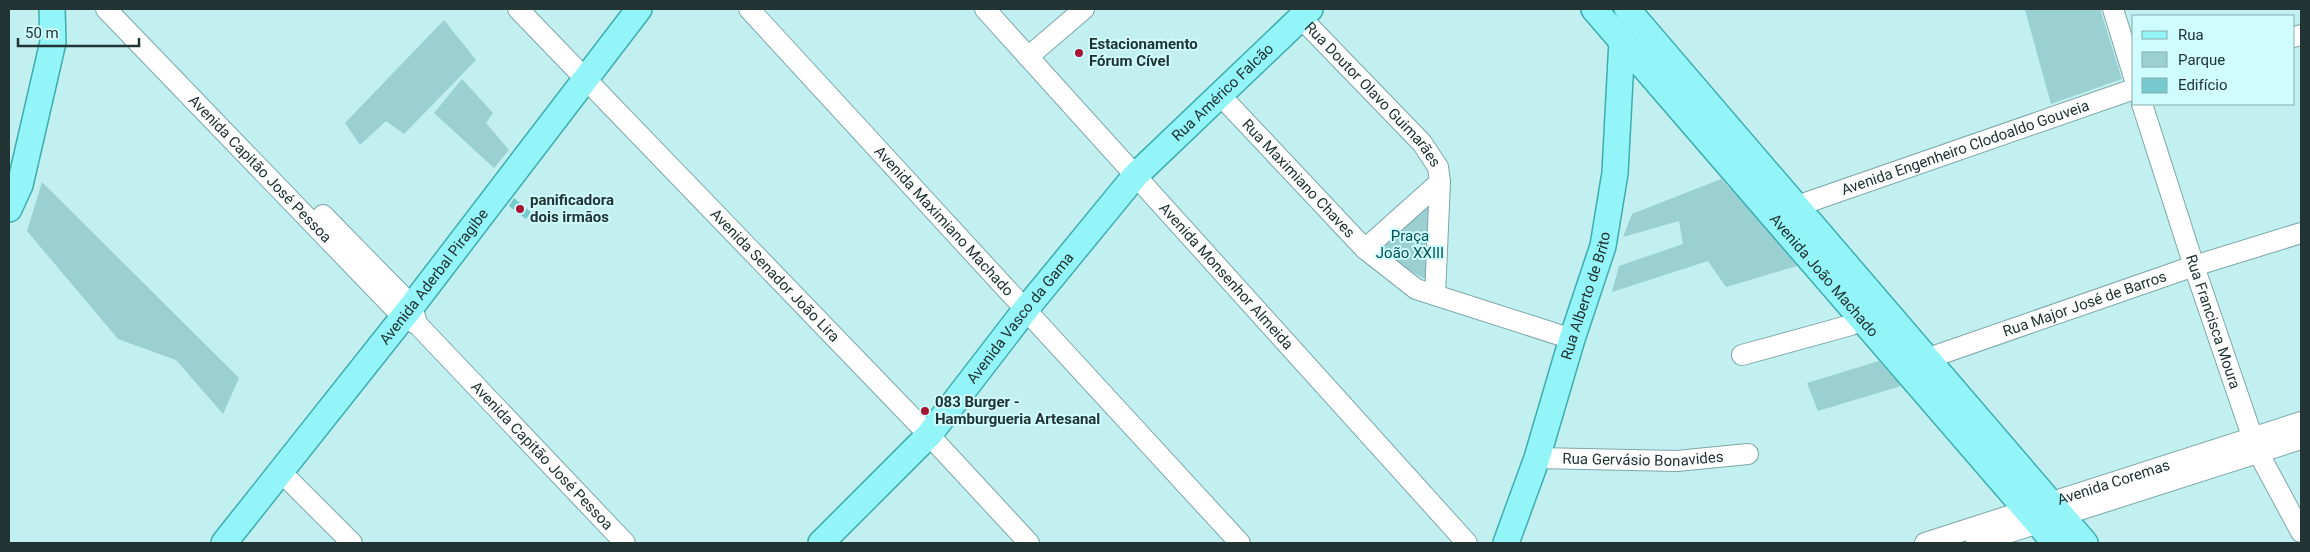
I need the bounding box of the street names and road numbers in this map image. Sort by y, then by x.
street label: Rua Doutor Olavo Guimarães [1301,18,1444,170]
street label: Rua Américo Falcão [1168,40,1277,145]
street label: Avenida Capitão José Pessoa [185,91,335,246]
street label: Avenida Engenheiro Clodoaldo Gouveia [1839,96,2091,199]
street label: Rua Maximiano Chaves [1238,115,1359,242]
street label: Avenida Maximiano Machado [870,142,1017,300]
street label: Avenida Monsenhor Almeida [1155,199,1297,353]
street label: Avenida Aderbal Piragibe [376,205,492,348]
street label: Avenida Senador João Lira [707,205,843,346]
street label: Avenida João Machado [1766,210,1882,341]
street label: Rua Alberto de Brito [1557,231,1614,362]
street label: Avenida Vasco da Gama [963,249,1078,387]
street label: Rua Francisca Moura [2182,252,2244,391]
street label: Rua Major José de Barros [2000,267,2169,341]
street label: Avenida Capitão José Pessoa [467,378,617,534]
street label: Rua Gervásio Bonavides [1562,447,1724,470]
street label: Avenida Coremas [2055,456,2172,509]

